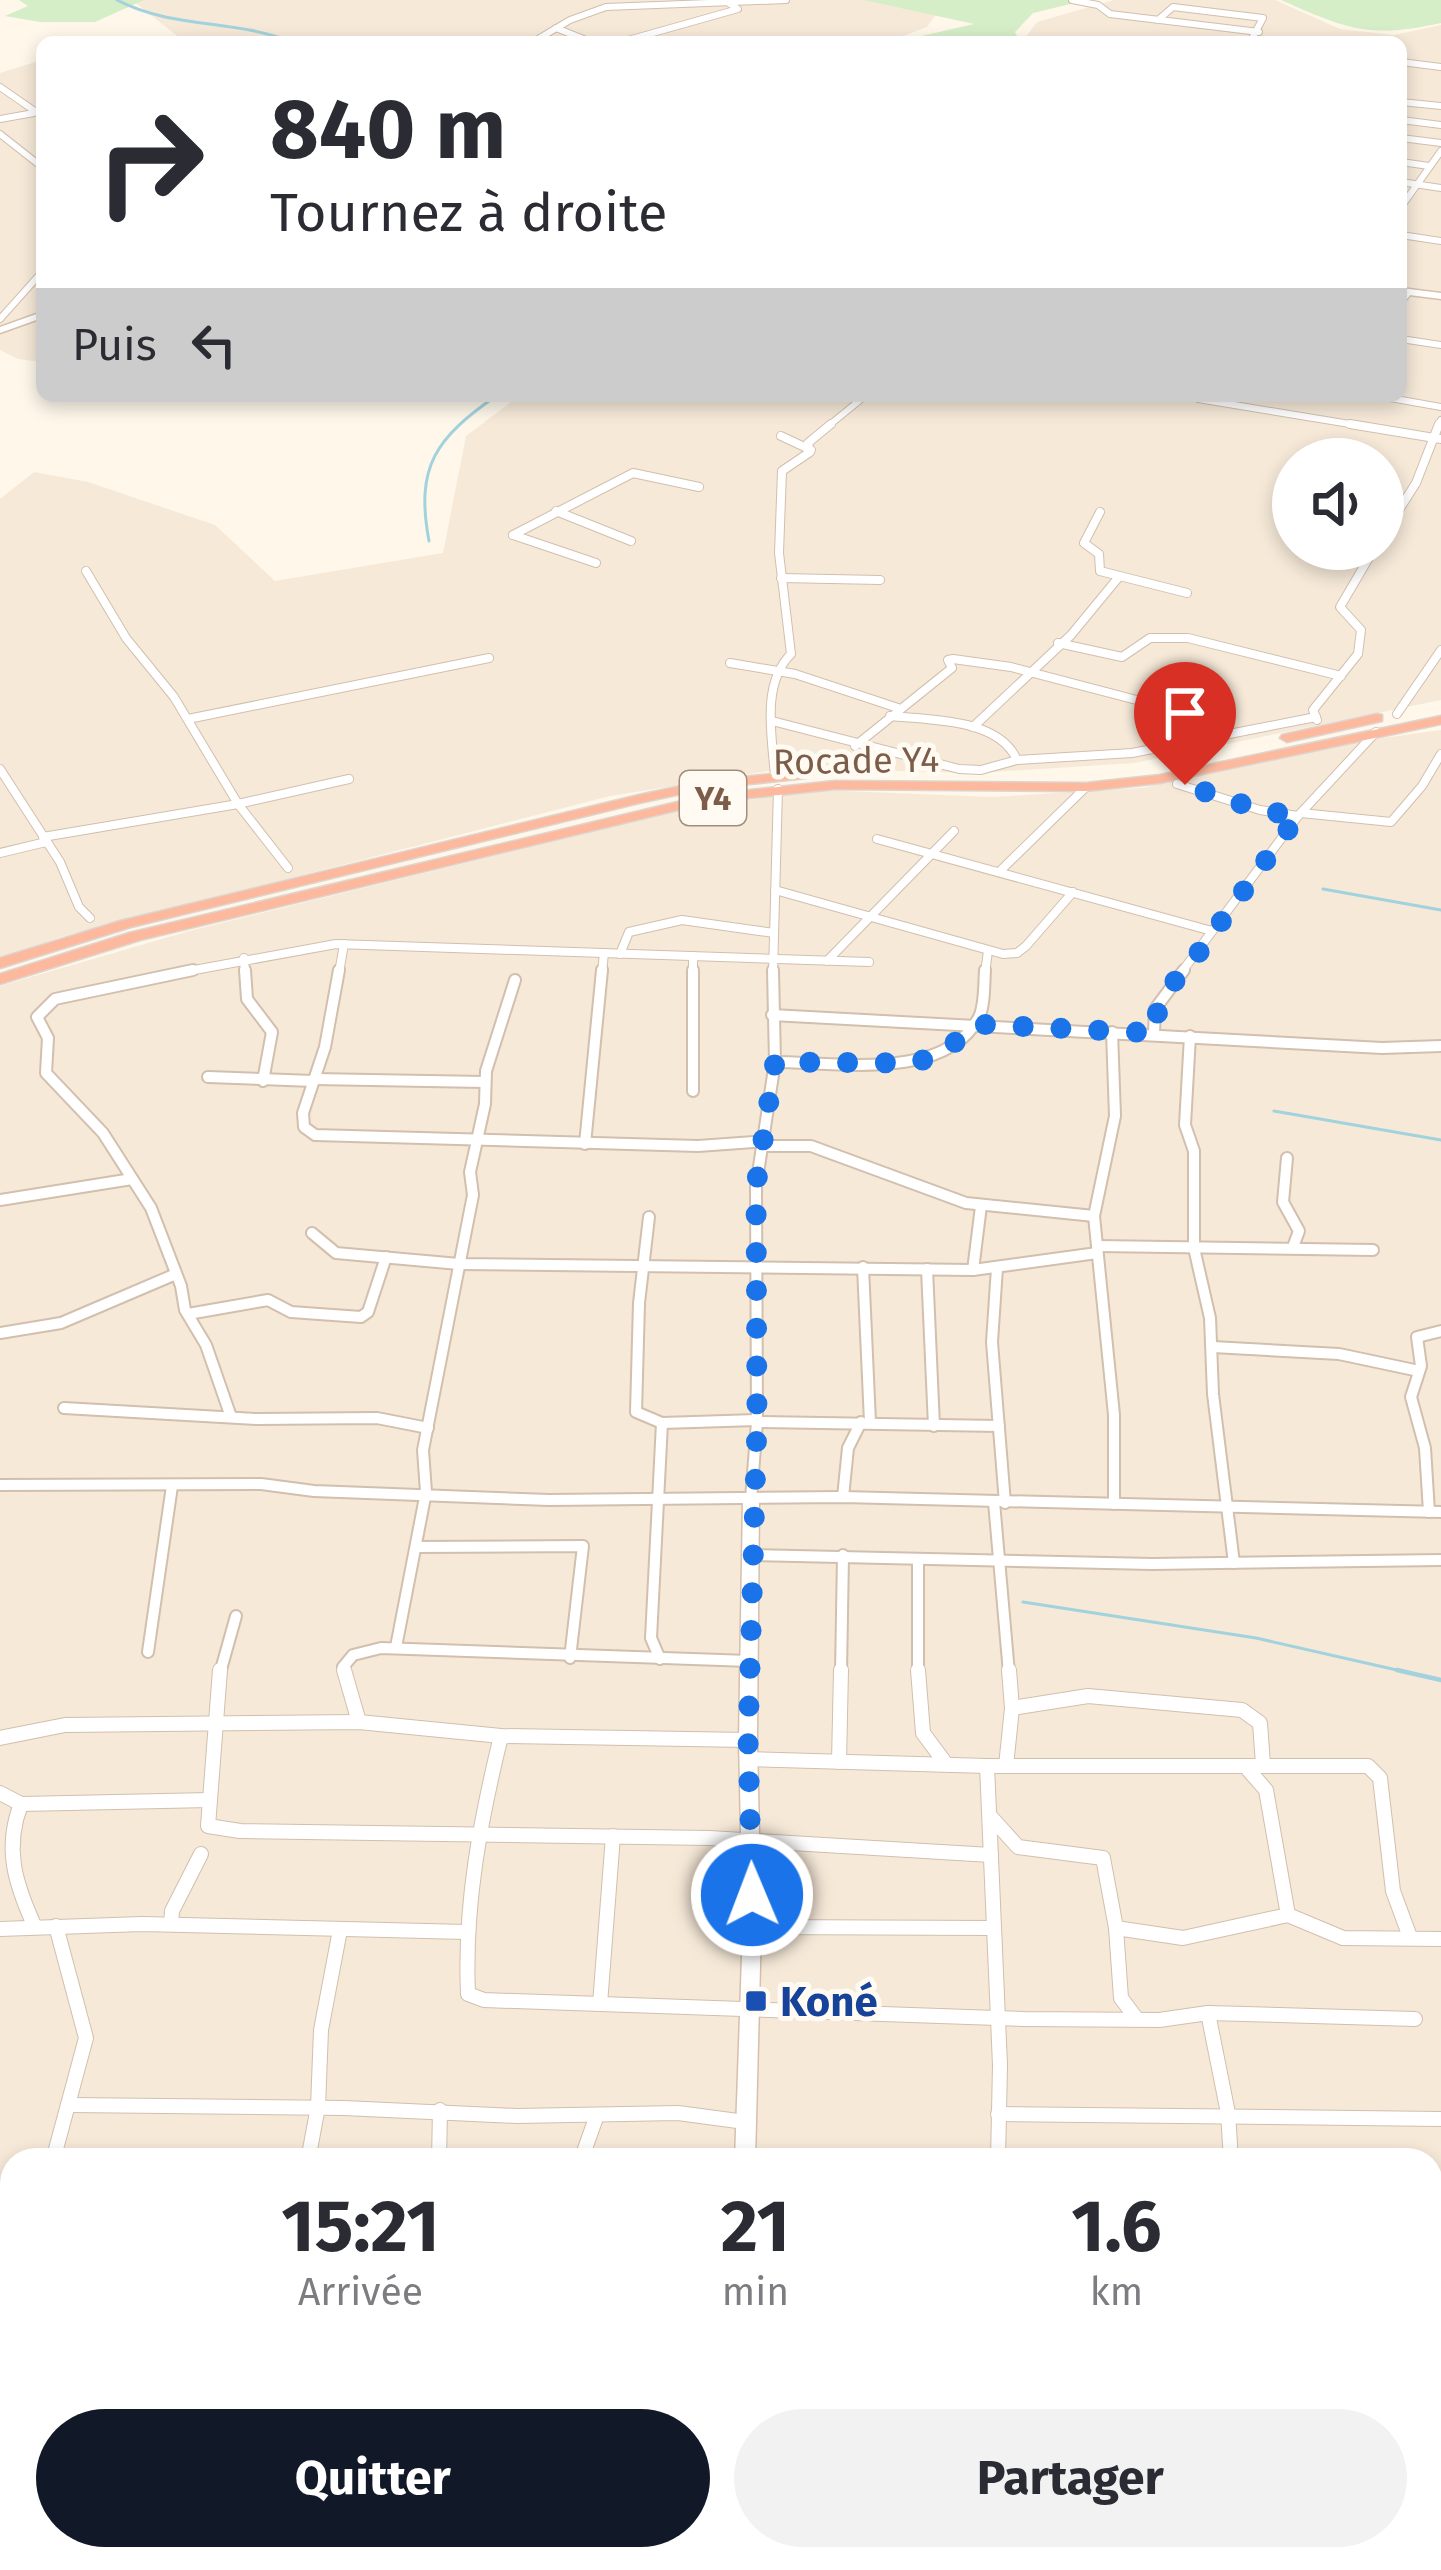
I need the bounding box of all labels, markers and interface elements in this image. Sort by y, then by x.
text: 840 m [270,79,506,180]
icon: right [72,84,228,240]
text: Tournez à droite [270,181,667,245]
icon: left [181,312,247,378]
text: Puis [72,318,157,372]
map controls [1272,438,1404,570]
button: sound [1272,438,1404,570]
pin [1134,662,1236,785]
icon: arrive [1152,680,1218,746]
street label: Rocade Y4 [772,738,940,784]
road number: Y4 [680,771,746,825]
position arrow [689,1832,815,1958]
place label: Koné [780,1977,878,2027]
marker: Koné [743,1988,769,2014]
text: 15:21 [281,2184,440,2270]
text: 21 [721,2184,790,2270]
text: 1.6 [1071,2184,1162,2270]
text: Arrivée [298,2269,423,2315]
text: min [722,2269,789,2315]
text: km [1090,2269,1143,2315]
button: Quitter [36,2409,710,2547]
button: Partager [734,2409,1407,2547]

